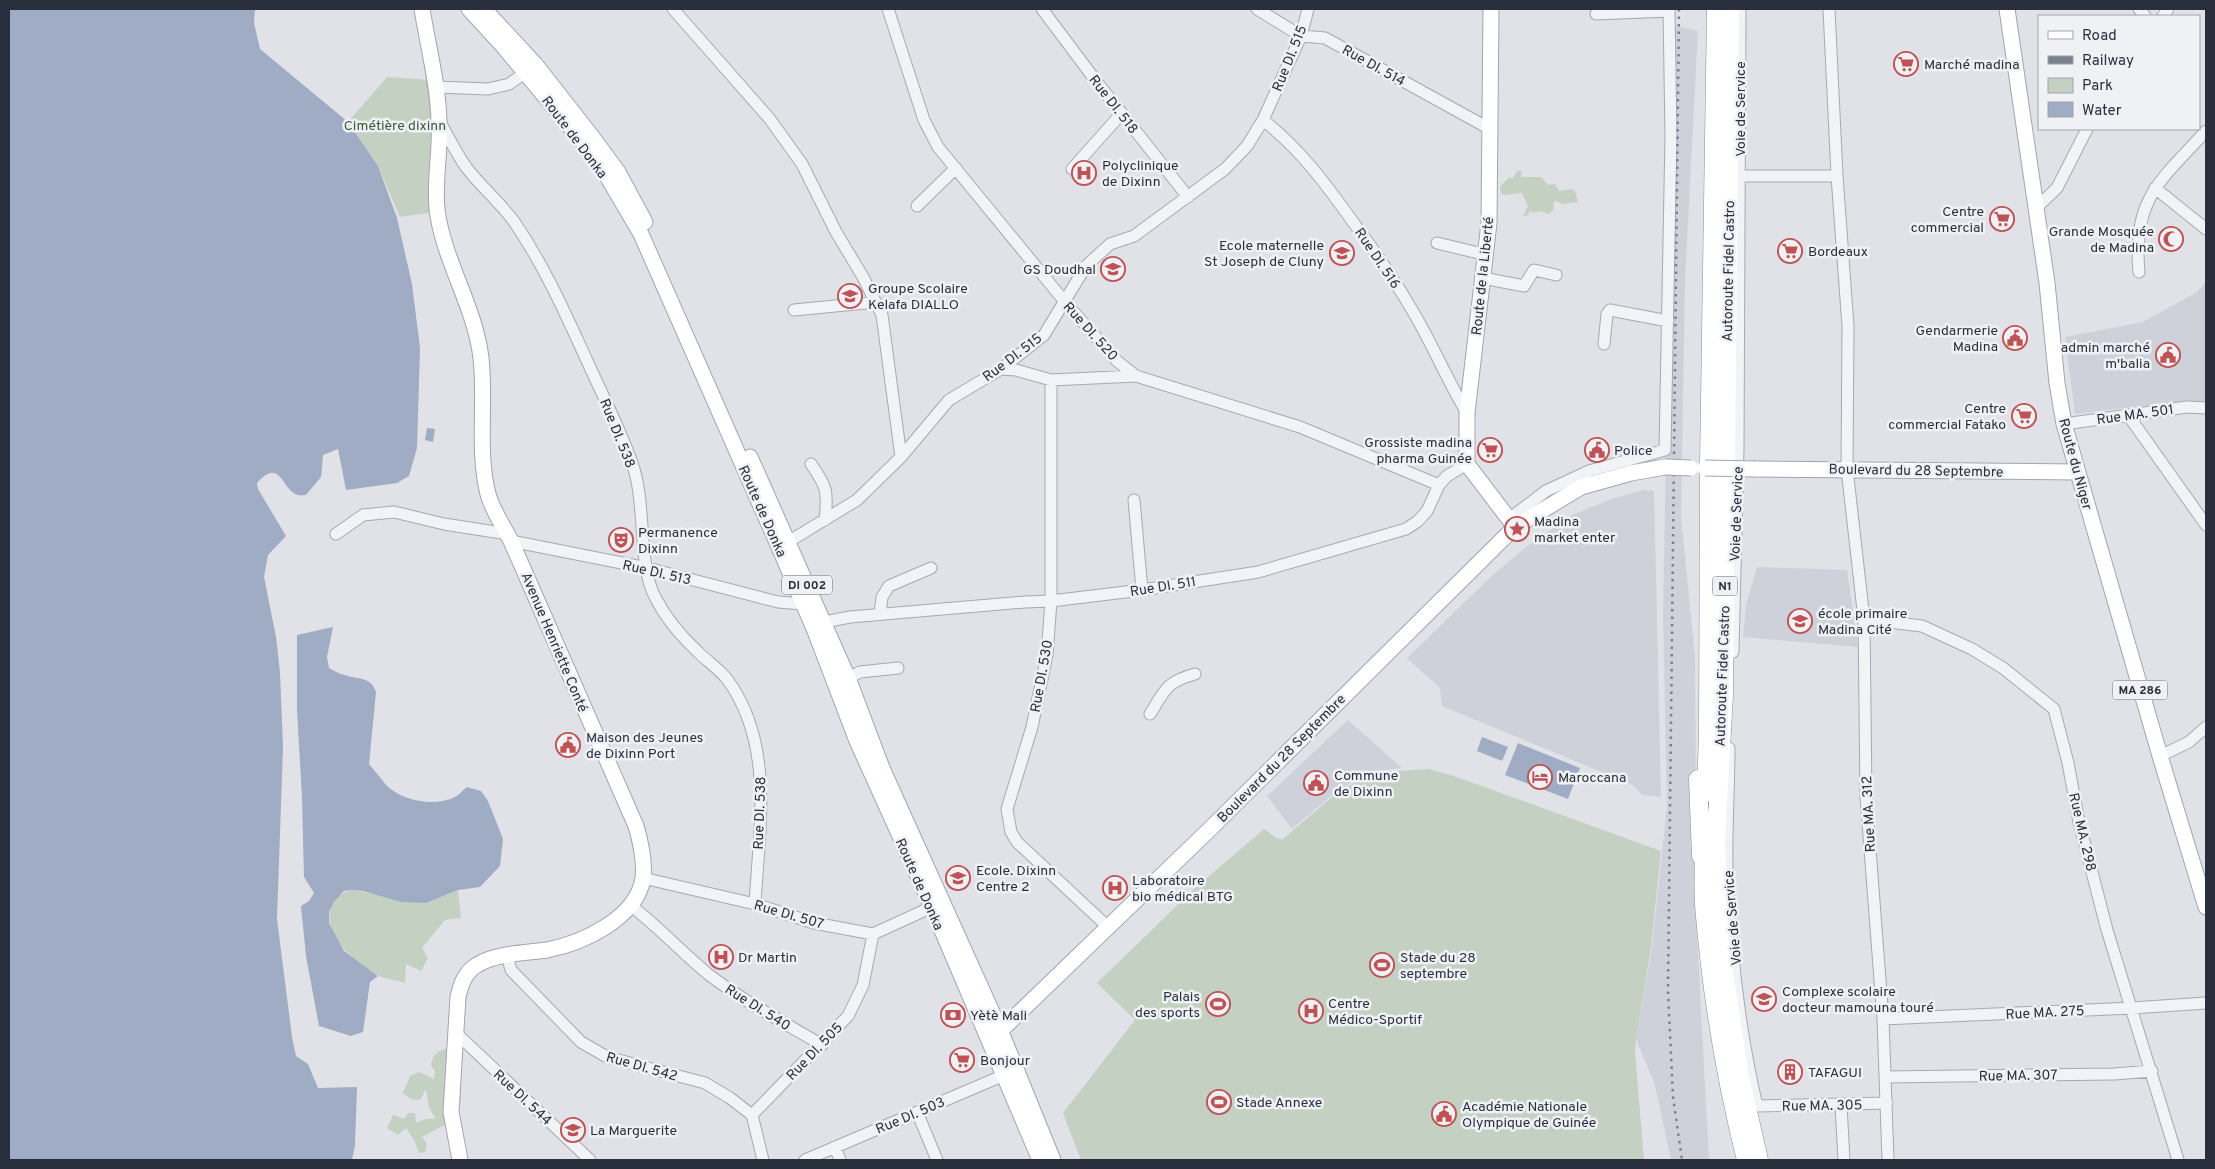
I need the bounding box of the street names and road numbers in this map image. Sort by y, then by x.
street label: Rue DI. 515 [1269,23,1311,94]
street label: Rue DI. 514 [1339,42,1408,91]
street label: Voie de Service [1733,61,1750,157]
street label: Rue DI. 518 [1085,72,1141,138]
street label: Route de Donka [537,93,610,182]
street label: Autoroute Fidel Castro [1720,200,1739,342]
street label: Route de la Liberté [1469,216,1498,336]
street label: Rue DI. 516 [1350,225,1403,293]
street label: Rue DI. 520 [1059,299,1121,365]
street label: Rue DI. 515 [980,330,1046,386]
street label: Rue DI. 538 [595,396,638,471]
street label: Rue MA. 501 [2096,402,2175,429]
street label: Route du Niger [2054,417,2095,513]
street label: Boulevard du 28 Septembre [1828,461,2003,482]
street label: Route de Donka [734,463,789,560]
street label: Voie de Service [1727,466,1748,562]
street label: Rue DI. 513 [621,557,693,590]
street label: Avenue Henriette Conté [516,570,591,715]
street label: Rue DI. 511 [1129,574,1197,601]
road number: DI 002 [782,576,832,594]
road number: N1 [1712,576,1738,596]
street label: Autoroute Fidel Castro [1713,605,1734,747]
street label: Rue DI. 530 [1028,639,1057,714]
road number: MA 286 [2112,680,2168,700]
street label: Boulevard du 28 Septembre [1214,691,1350,827]
street label: Rue MA. 312 [1859,775,1880,853]
street label: Rue DI. 538 [751,776,770,850]
street label: Rue MA. 298 [2064,791,2099,873]
street label: Route de Donka [891,836,946,933]
street label: Voie de Service [1721,870,1746,966]
street label: Rue DI. 507 [752,897,826,934]
street label: Rue DI. 540 [721,981,793,1035]
street label: Rue MA. 275 [2005,1003,2085,1024]
street label: Rue DI. 505 [783,1020,847,1085]
street label: Rue DI. 542 [604,1049,679,1086]
street label: Rue DI. 544 [489,1067,555,1130]
street label: Rue MA. 307 [1978,1067,2058,1086]
street label: Rue DI. 503 [873,1094,948,1139]
street label: Rue MA. 305 [1782,1097,1862,1116]

